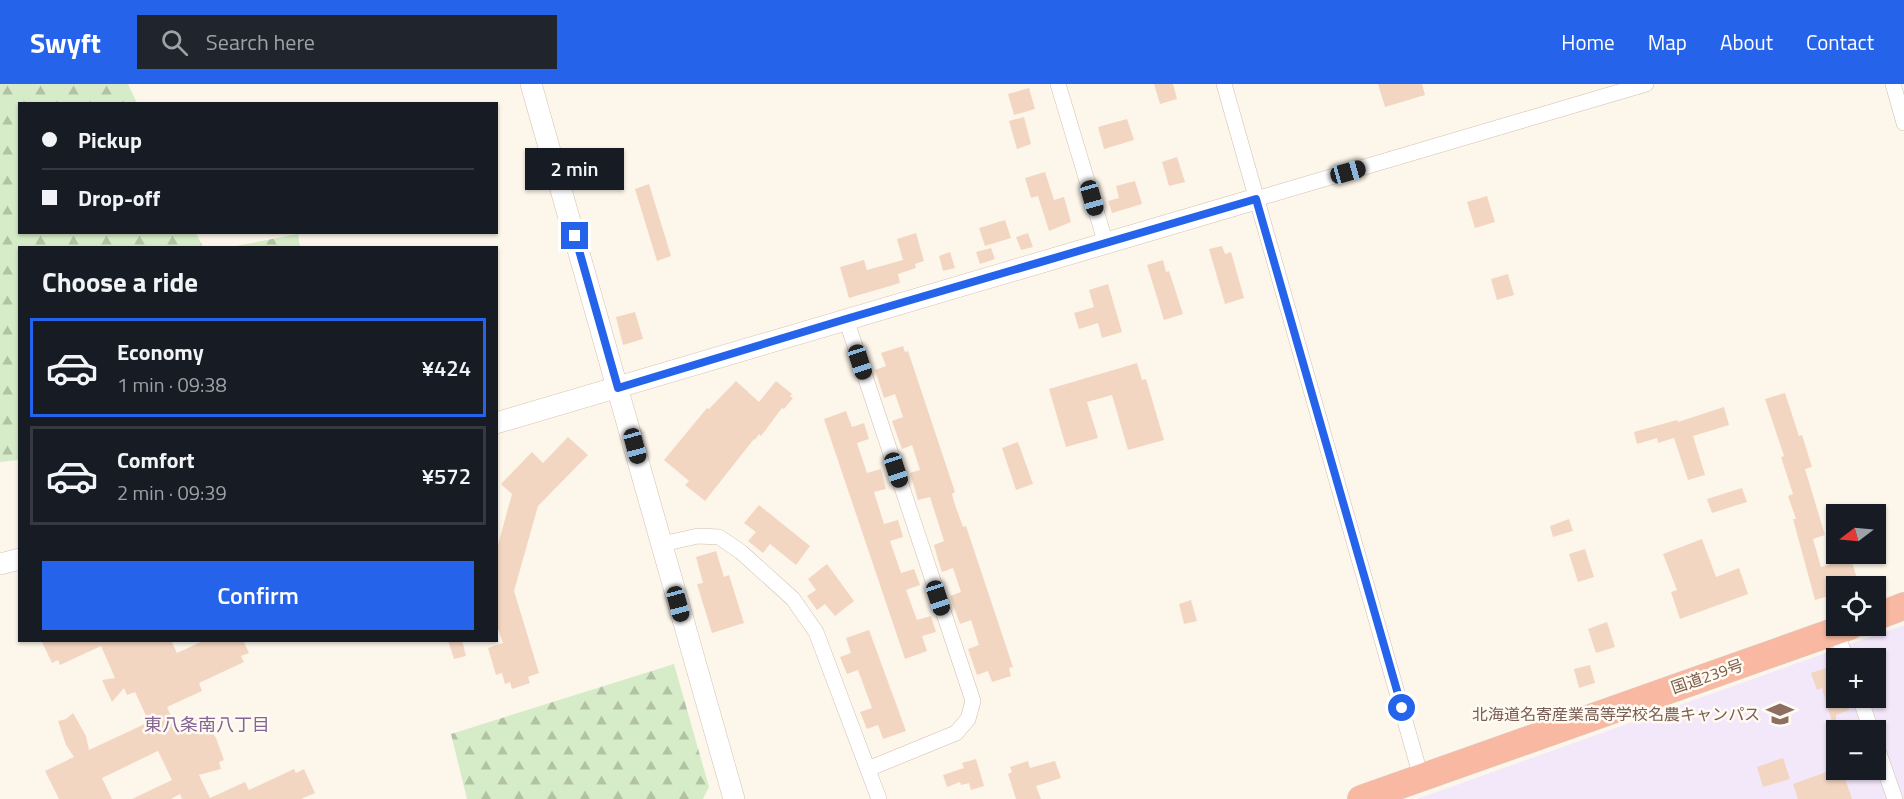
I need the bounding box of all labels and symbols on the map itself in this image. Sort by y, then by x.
callout: 2 min [526,149,624,191]
car [1328,158,1368,186]
car [1078,178,1106,218]
route end [561,222,588,249]
car [846,342,874,382]
car [622,426,648,466]
car [882,450,910,490]
north arrow [1826,504,1886,564]
car [924,578,952,618]
car [665,584,691,624]
street label: 国道239号 [1668,652,1746,700]
route start [1388,694,1415,721]
school or university icon: 北海道名寄産業高等学校名農キャンパス [1765,699,1795,729]
place label: 北海道名寄産業高等学校名農キャンパス [1472,702,1760,726]
district label: 東八条南八丁目 [144,711,270,738]

